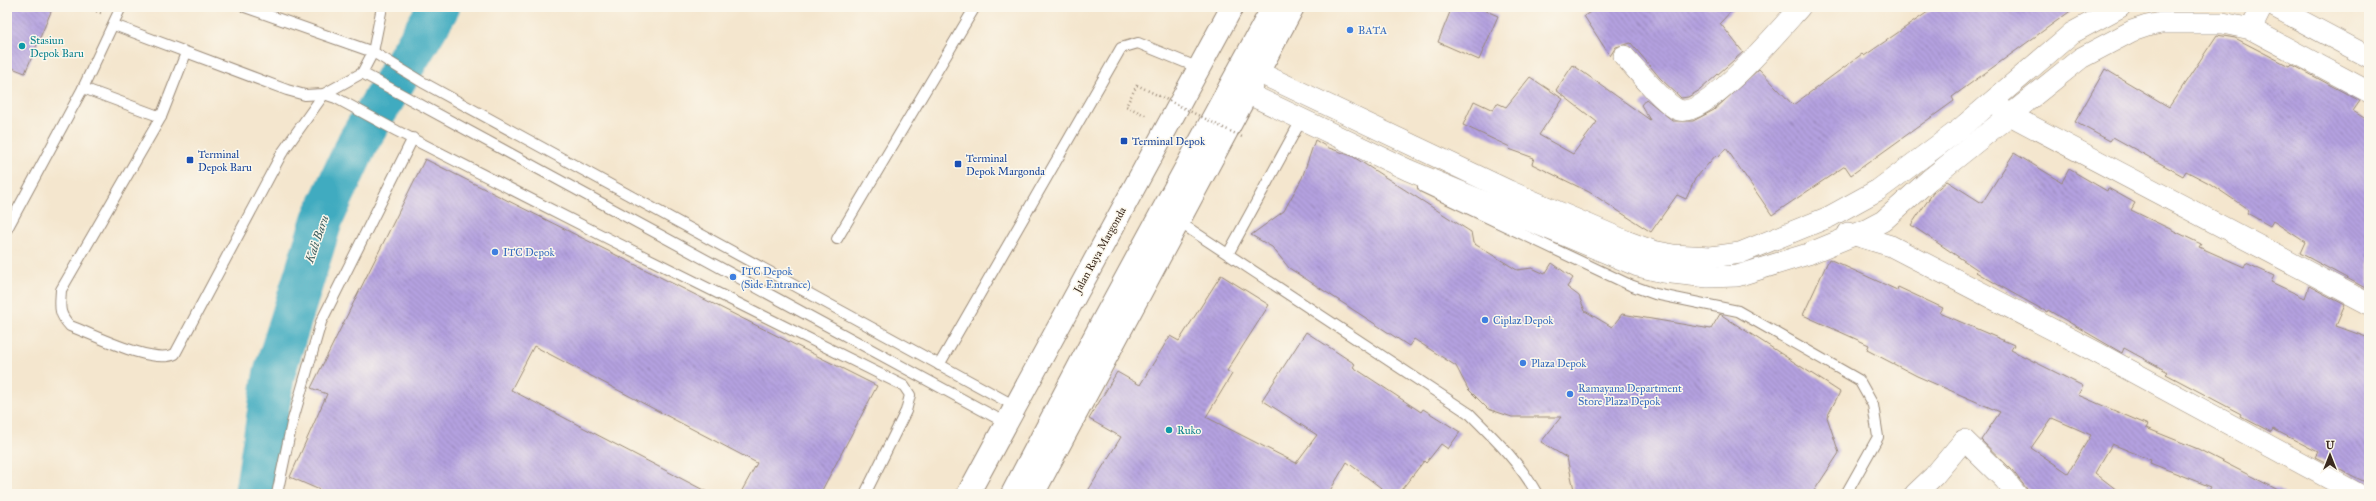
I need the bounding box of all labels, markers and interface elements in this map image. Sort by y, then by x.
place label: BATA [1358,24,1388,37]
marker: BATA [1345,25,1355,35]
place label: Stasiun Depok Baru [30,34,84,60]
marker: Stasiun Depok Baru [17,41,27,51]
place label: Terminal Depok [1132,135,1206,148]
marker: Terminal Depok [1119,136,1129,146]
place label: Terminal Depok Baru [198,148,252,174]
place label: Terminal Depok Margonda [966,152,1045,178]
marker: Terminal Depok Baru [185,155,195,165]
marker: Terminal Depok Margonda [953,159,963,169]
street label: Jalan Raya Margonda [1071,205,1130,297]
water label: Kali Baru [302,214,332,265]
place label: ITC Depok [503,246,555,259]
marker: ITC Depok [490,247,500,257]
place label: ITC Depok (Side Entrance) [741,265,811,291]
marker: ITC Depok (Side Entrance) [728,272,738,282]
place label: Ciplaz Depok [1493,314,1554,327]
marker: Ciplaz Depok [1480,315,1490,325]
place label: Plaza Depok [1531,357,1587,370]
marker: Plaza Depok [1518,358,1528,368]
place label: Ramayana Department Store Plaza Depok [1578,382,1682,408]
marker: Ramayana Department Store Plaza Depok [1565,389,1575,399]
place label: Ruko [1177,424,1201,437]
marker: Ruko [1164,425,1174,435]
north arrow [2310,435,2350,475]
text: U [2326,439,2335,452]

